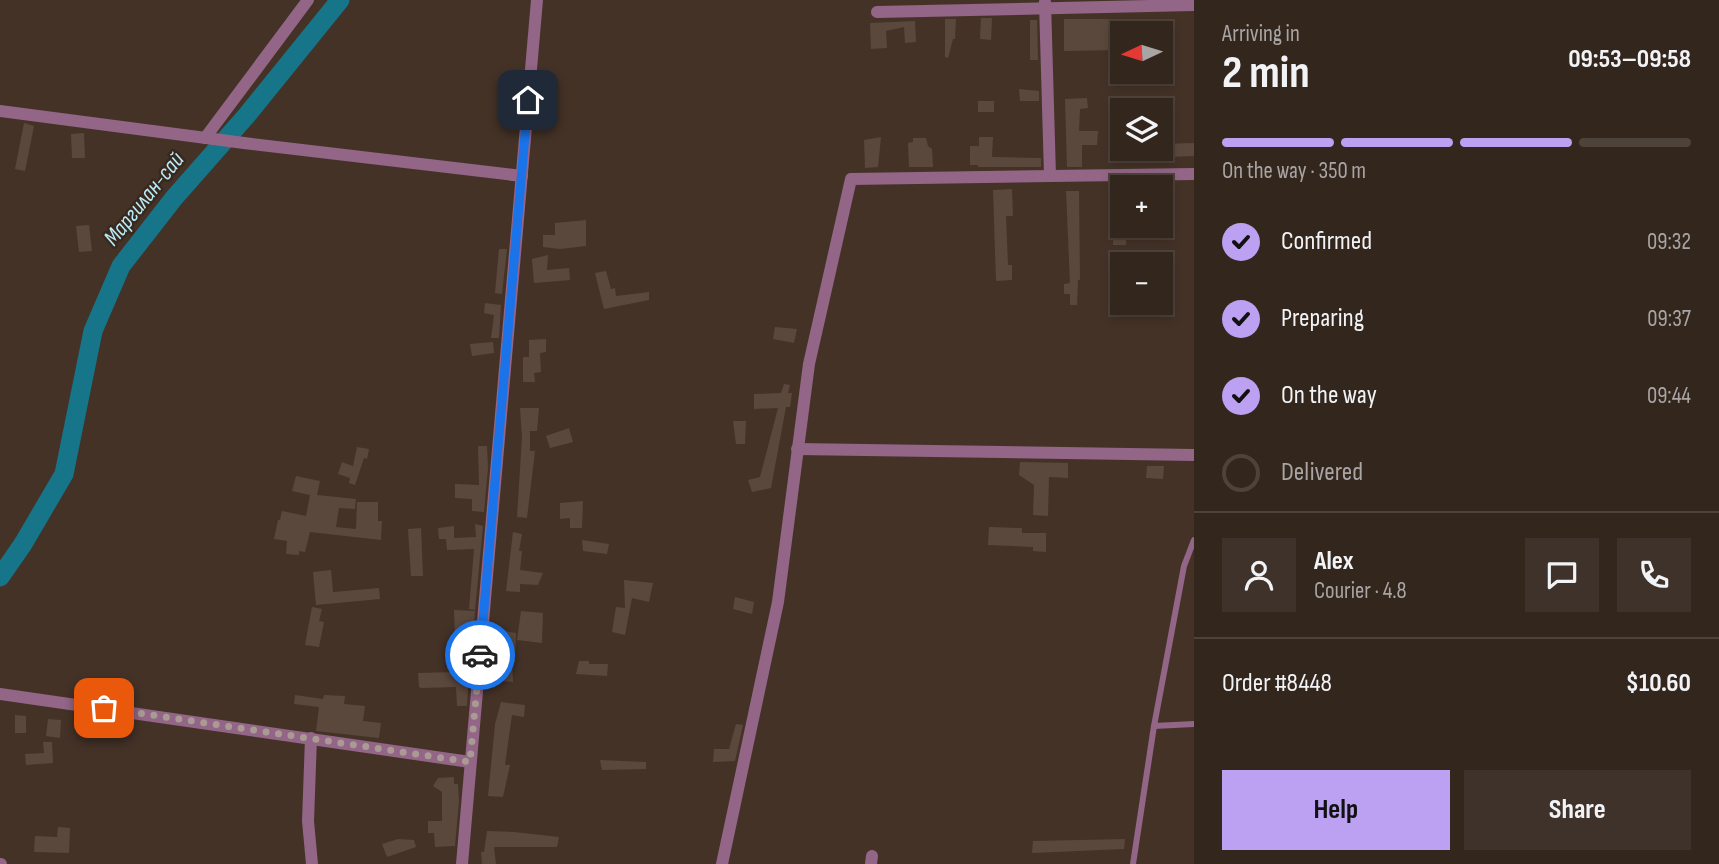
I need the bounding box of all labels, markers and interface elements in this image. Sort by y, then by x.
text: Arriving in [1222,20,1300,48]
north arrow [1110,21,1172,84]
map controls [1110,21,1173,315]
text: 09:53–09:58 [1568,44,1691,75]
text: 2 min [1222,46,1310,101]
pin [498,70,558,130]
icon: home [509,81,547,119]
button: layers [1110,98,1173,161]
water label: Маргилан-сай [98,146,191,251]
text: On the way · 350 m [1222,157,1366,185]
button: + [1110,175,1173,238]
icon: check [1222,223,1260,261]
text: Confirmed [1281,226,1372,257]
text: 09:32 [1647,228,1691,256]
button: − [1110,252,1173,315]
icon: check [1222,300,1260,338]
text: Preparing [1281,303,1364,334]
text: 09:37 [1647,305,1691,333]
icon: check [1222,377,1260,415]
text: On the way [1281,380,1377,411]
text: 09:44 [1647,382,1691,410]
text: Delivered [1281,457,1363,488]
button: person [1222,538,1296,612]
button: chat [1525,538,1599,612]
button: phone [1617,538,1691,612]
text: Alex [1314,546,1354,577]
text: Courier · 4.8 [1314,577,1407,605]
courier [445,620,515,690]
icon: car [461,636,499,674]
text: Order #8448 [1222,668,1332,699]
text: $10.60 [1626,668,1691,699]
pin [74,678,134,738]
icon: bag [85,689,123,727]
button: Help [1222,770,1450,850]
button: Share [1464,770,1691,850]

